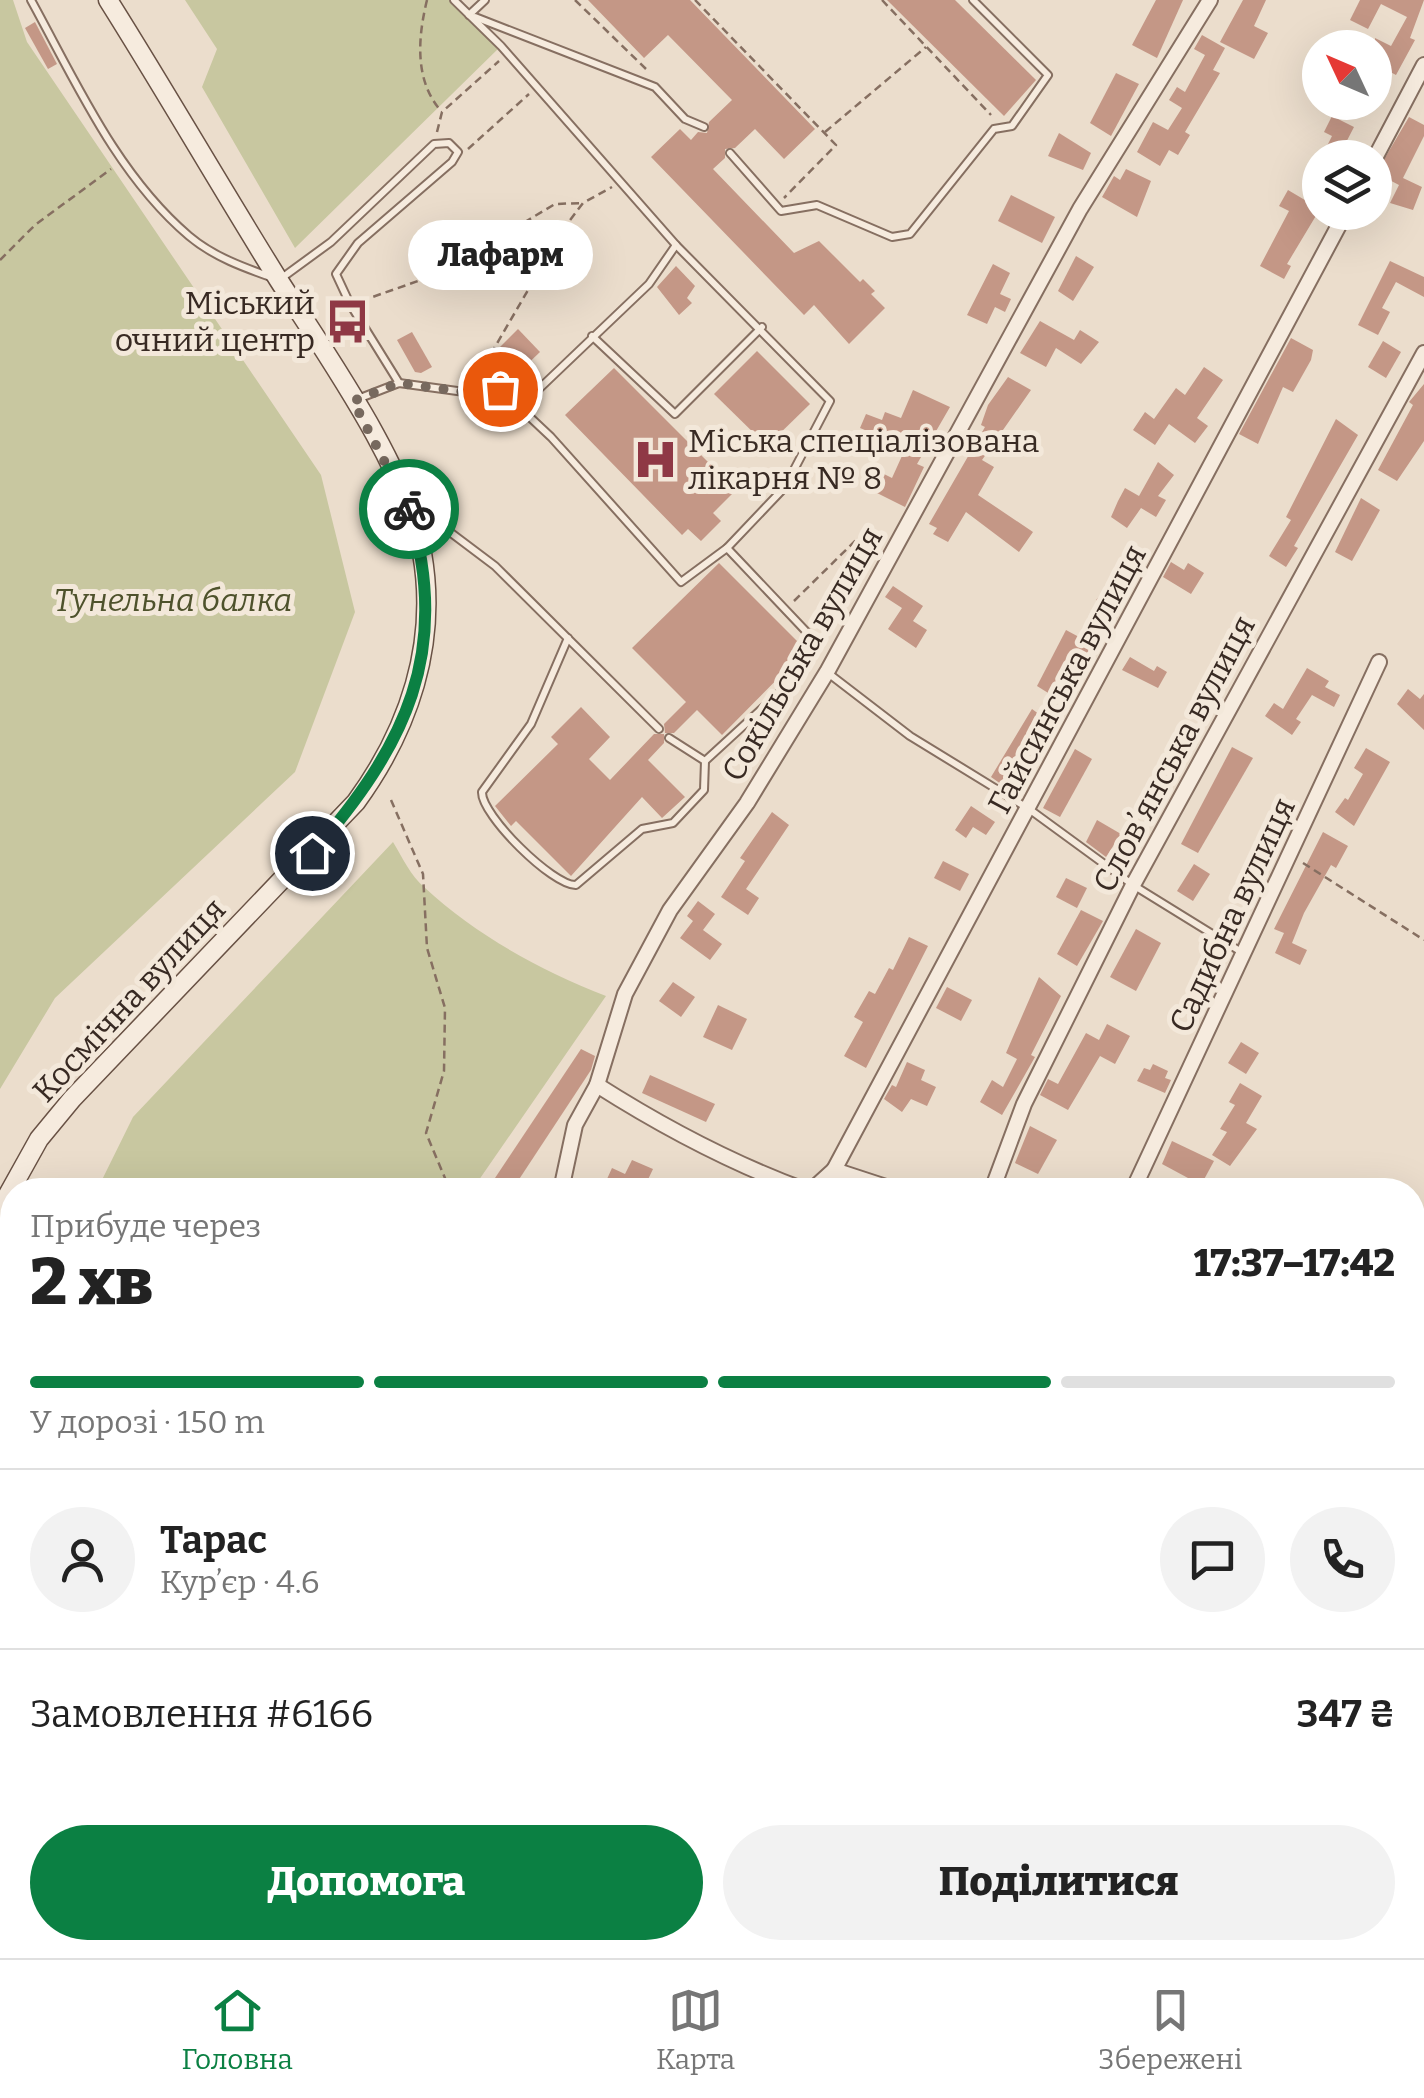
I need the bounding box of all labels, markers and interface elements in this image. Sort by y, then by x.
north arrow [1302,30,1392,120]
map controls [1302,30,1392,230]
button: layers [1302,140,1392,230]
callout: Лафарм [408,219,592,289]
text: Лафарм [437,236,564,274]
place label: Міський очний центр [115,284,315,359]
bus stop icon: Міський очний центр [324,297,372,345]
pin [458,347,543,432]
icon: bag [473,362,528,417]
place label: Міська спеціалізована лікарня № 8 [688,422,1039,497]
hospital icon: Міська спеціалізована лікарня № 8 [631,435,679,483]
courier [359,459,459,559]
icon: bike [382,482,437,537]
street label: Сокільська вулиця [714,520,890,788]
street label: Гайсинська вулиця [980,538,1154,820]
park label: Тунельна балка [54,581,292,619]
street label: Словʼянська вулиця [1085,609,1263,899]
street label: Садибна вулиця [1161,792,1303,1038]
pin [270,811,355,896]
icon: home [285,826,340,881]
street label: Космічна вулиця [25,890,233,1110]
text: Прибуде через [30,1207,261,1245]
text: 17:37–17:42 [1194,1240,1395,1286]
text: 2 хв [30,1243,153,1321]
text: У дорозі · 150 m [30,1403,265,1441]
button: person [30,1507,135,1612]
button: chat [1160,1507,1265,1612]
button: phone [1290,1507,1395,1612]
text: Тарас [160,1517,267,1563]
text: Кур’єр · 4.6 [160,1563,320,1601]
text: Замовлення #6166 [30,1691,373,1737]
text: 347 ₴ [1297,1691,1395,1737]
button: Допомога [30,1825,703,1940]
button: Поділитися [723,1825,1395,1940]
tab: Головна [182,1983,293,2076]
tab: Карта [656,1983,735,2076]
tab: Збережені [1098,1983,1242,2076]

